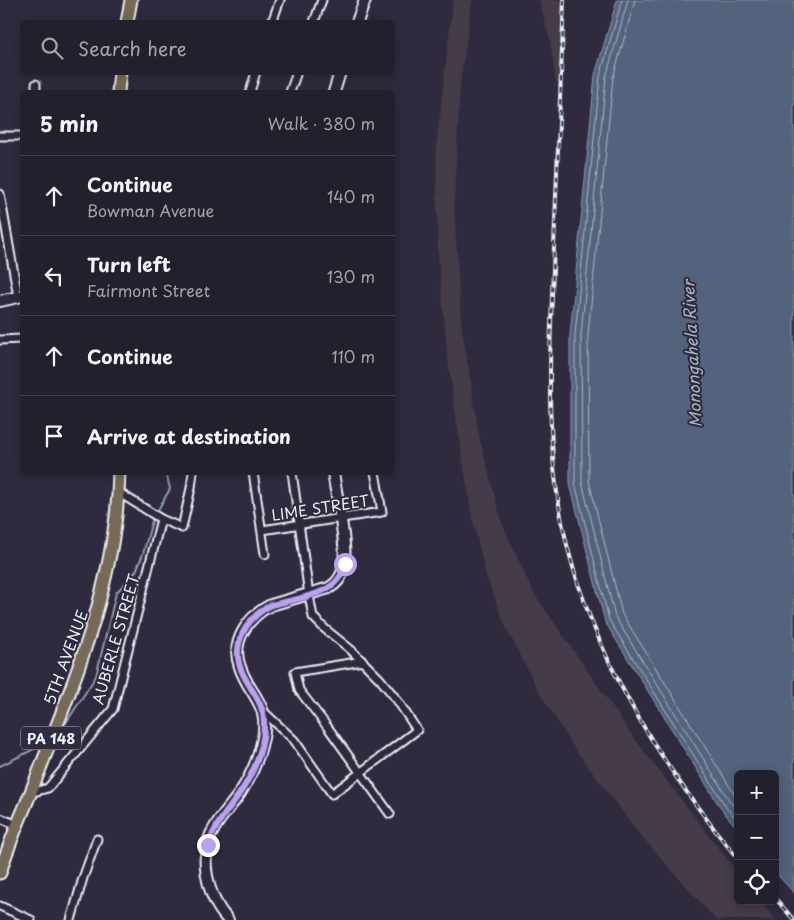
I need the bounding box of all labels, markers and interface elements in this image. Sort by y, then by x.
search box [20,20,395,75]
icon: search [38,34,66,62]
text: Search here [78,34,187,62]
text: 5 min [40,107,98,139]
text: Walk · 380 m [268,111,375,135]
text: Continue [87,170,173,198]
icon: ahead [40,182,68,210]
text: 140 m [327,184,375,208]
text: Bowman Avenue [87,198,214,222]
text: Turn left [87,250,171,278]
icon: left [40,262,68,290]
text: 130 m [327,264,375,288]
water label: Monongahela River [675,277,707,428]
text: Fairmont Street [87,278,210,302]
icon: ahead [40,342,68,370]
text: Continue [87,342,173,370]
text: 110 m [332,344,375,368]
icon: arrive [40,422,68,450]
text: Arrive at destination [87,422,291,450]
street label: LIME STREET [270,488,371,526]
route start [334,553,357,576]
street label: AUBERLE STREET [85,570,145,707]
street label: 5TH AVENUE [37,606,93,708]
road number: PA 148 [21,726,81,750]
map controls [734,770,779,905]
button: + [734,770,779,815]
button: − [734,815,779,860]
route end [197,834,220,857]
button: locate [734,860,779,905]

